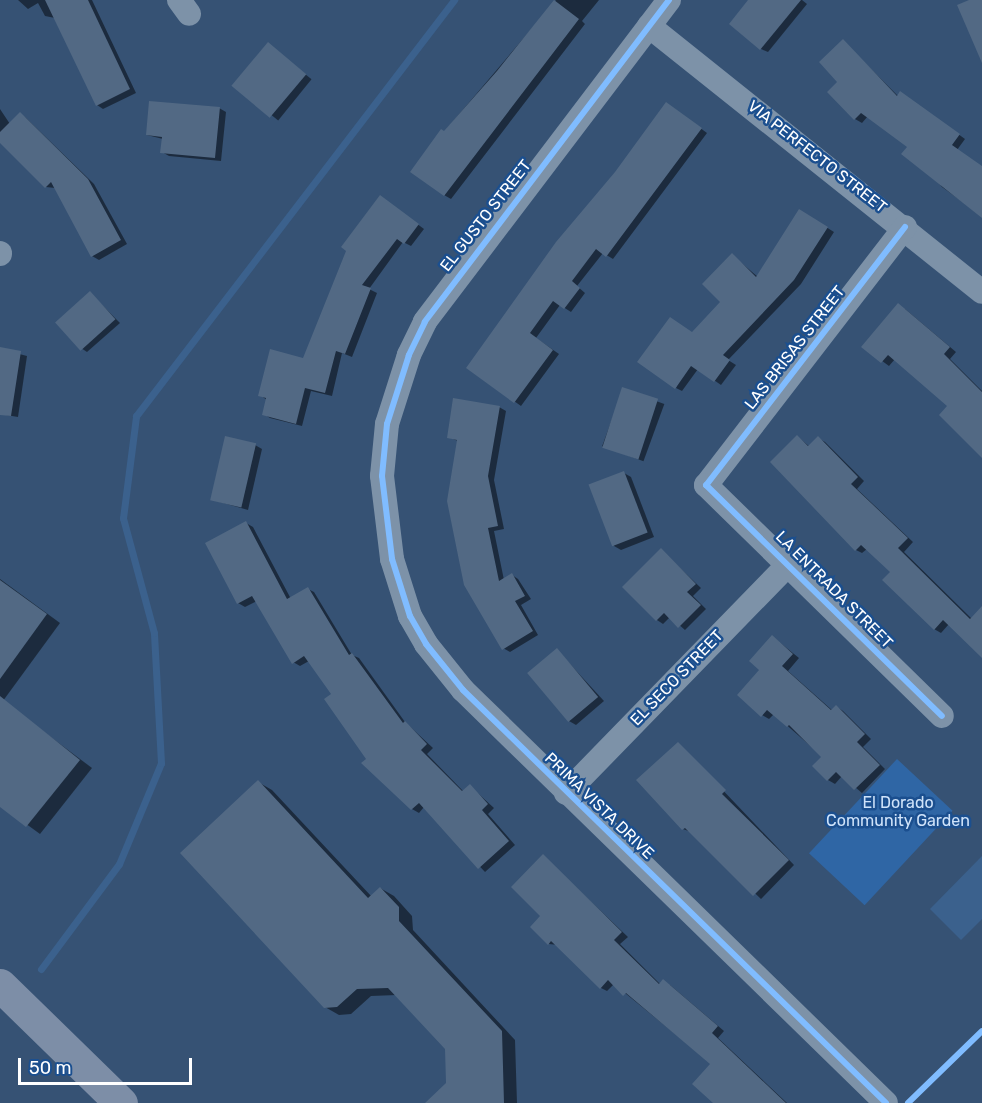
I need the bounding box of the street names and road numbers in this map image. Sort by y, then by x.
street label: VIA PERFECTO STREET [744,97,890,217]
street label: EL GUSTO STREET [436,156,536,276]
street label: LAS BRISAS STREET [741,282,849,414]
street label: LA ENTRADA STREET [771,527,897,653]
street label: EL SECO STREET [626,626,728,730]
street label: PRIMA VISTA DRIVE [540,748,658,864]

